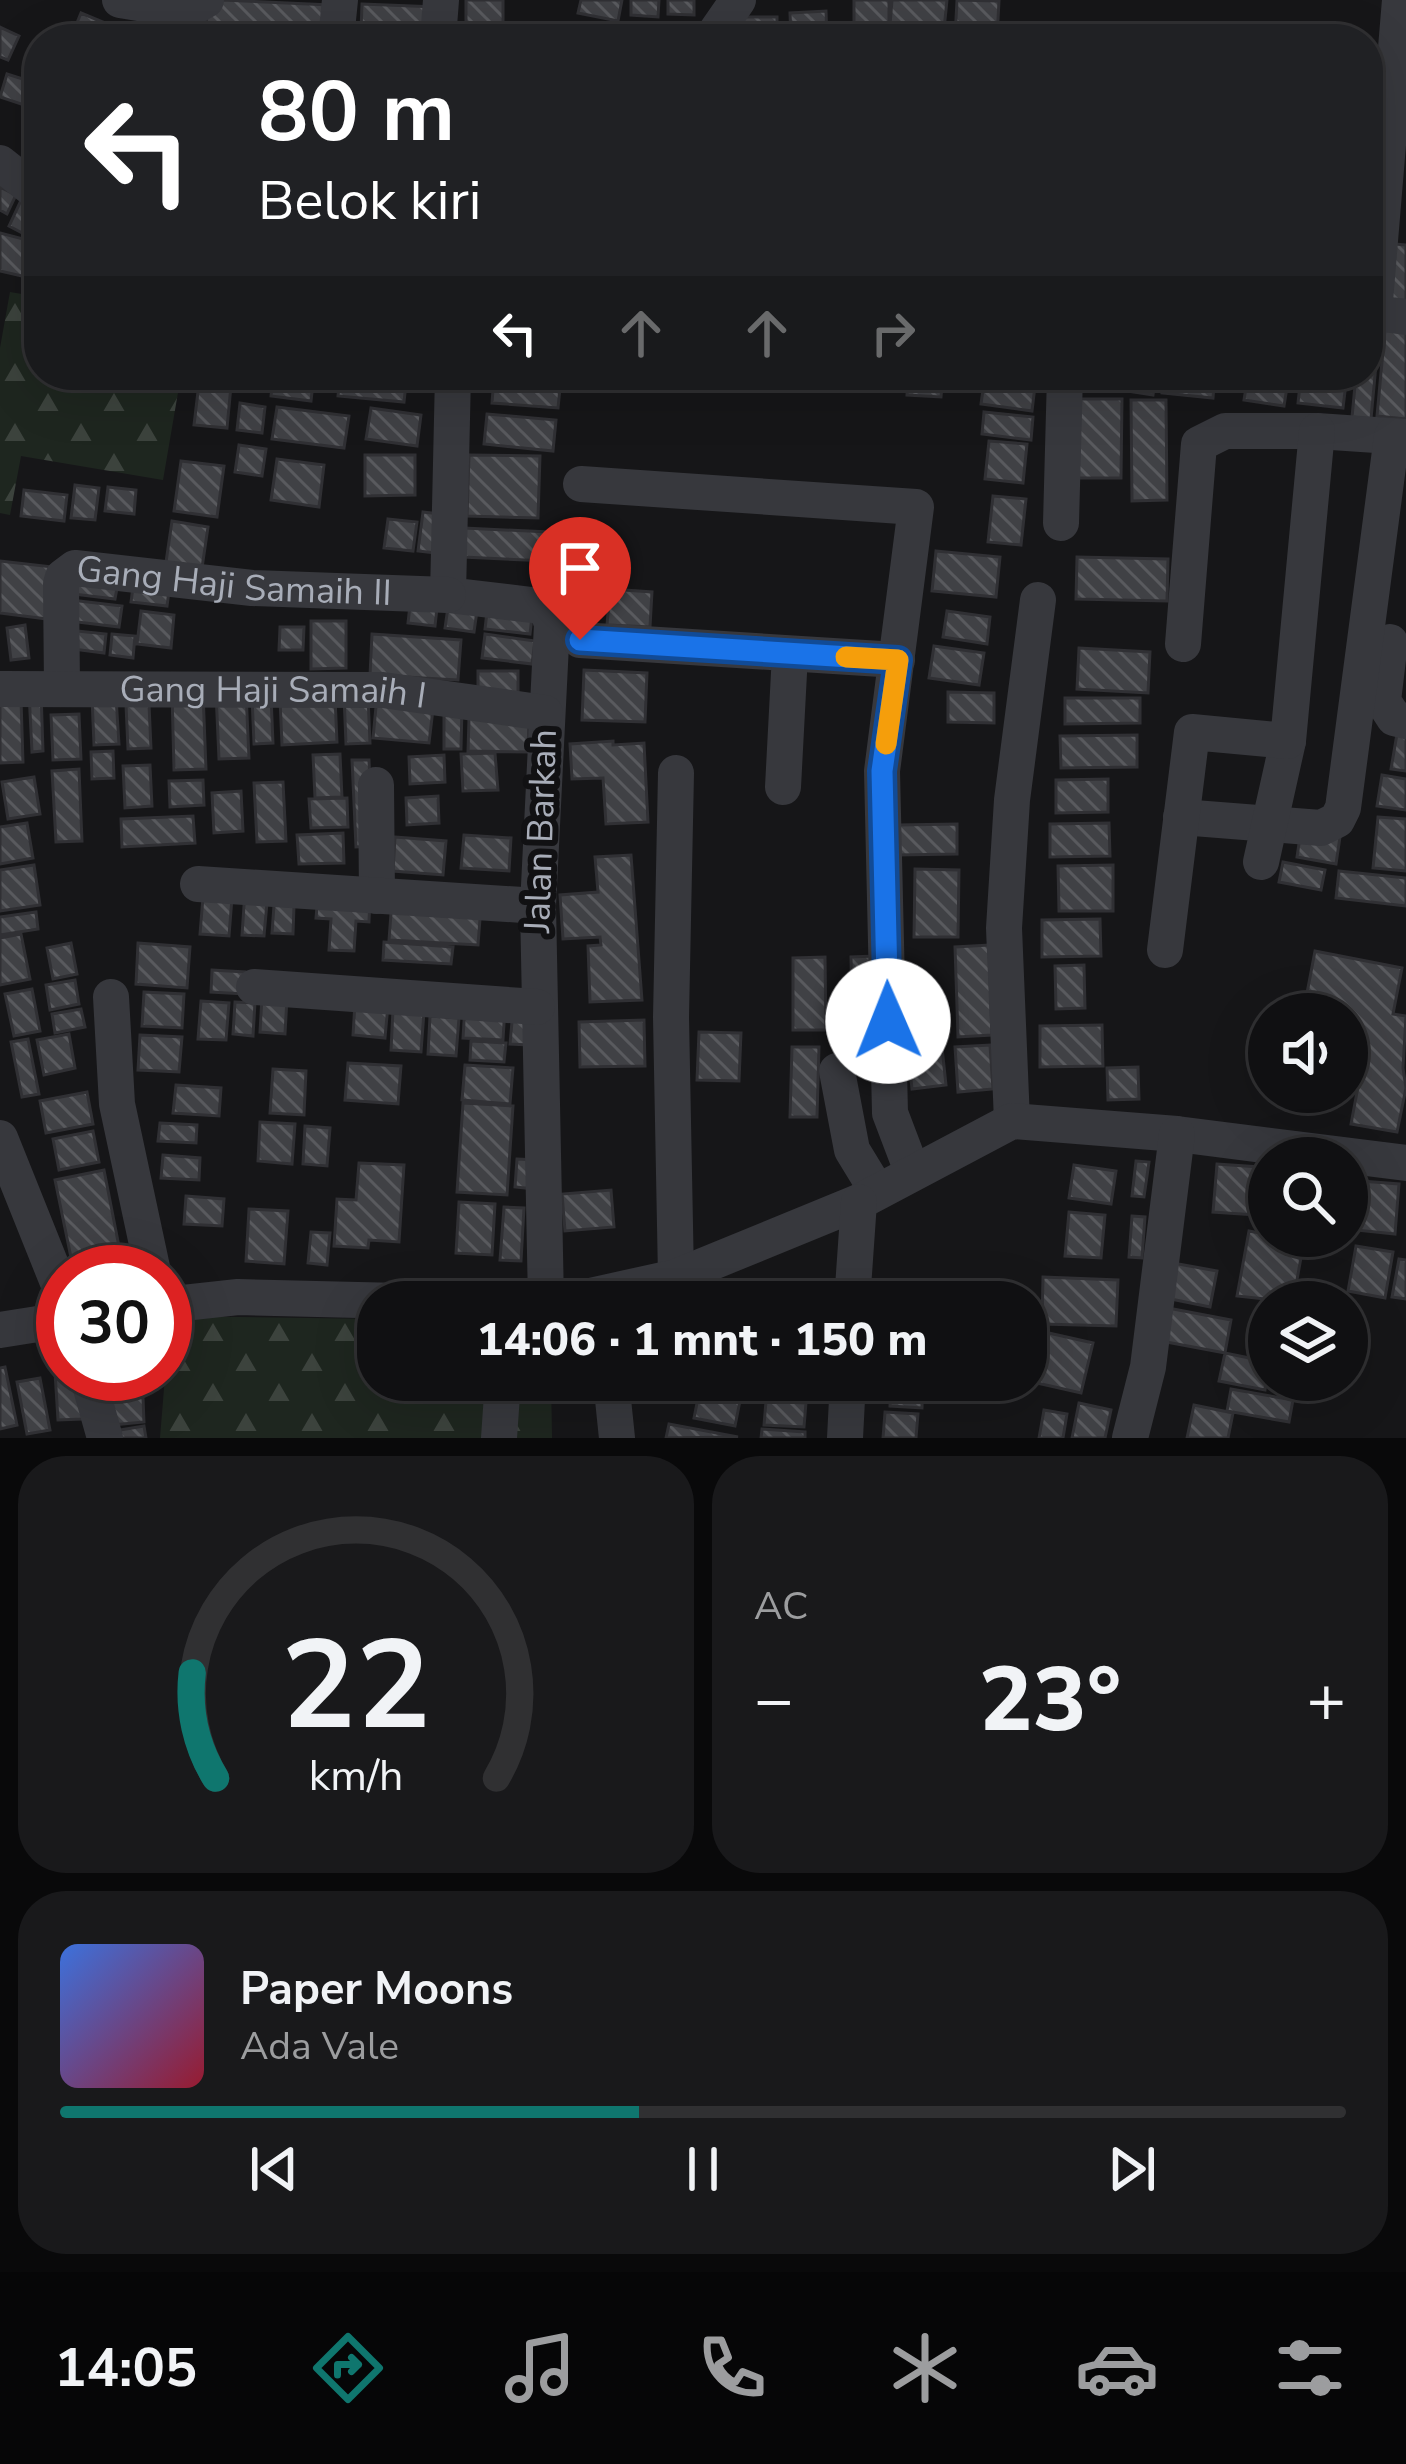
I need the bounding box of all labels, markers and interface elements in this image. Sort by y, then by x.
text: 80 m [258,55,455,170]
icon: left [60,72,216,228]
text: Belok kiri [258,164,481,238]
icon: left [482,300,548,366]
icon: ahead [608,300,674,366]
icon: ahead [734,300,800,366]
icon: right [860,300,926,366]
pin [529,517,631,640]
icon: arrive [547,535,613,601]
street label: Gang Haji Samaih II [74,544,393,617]
street label: Gang Haji Samaih I [119,665,430,720]
street label: Jalan Barkah [513,728,569,935]
position arrow [825,958,951,1084]
map controls [1248,993,1368,1401]
button: sound [1248,993,1368,1113]
button: search [1248,1137,1368,1257]
speed limit sign: 30 [36,1245,192,1401]
button: layers [1248,1281,1368,1401]
text: 14:06 · 1 mnt · 150 m [476,1310,928,1371]
text: AC [754,1580,808,1633]
text: 22 [281,1601,431,1771]
text: 23° [979,1639,1121,1762]
text: − [754,1655,794,1745]
text: + [1306,1655,1346,1745]
text: km/h [309,1746,403,1804]
text: Paper Moons [240,1959,513,2020]
text: Ada Vale [240,2020,399,2073]
icon: previous [241,2136,307,2202]
icon: pause [670,2136,736,2202]
icon: next [1099,2136,1165,2202]
icon: directions [306,2326,390,2410]
icon: music [498,2326,582,2410]
icon: phone [690,2326,774,2410]
icon: climate [883,2326,967,2410]
icon: car [1075,2326,1159,2410]
icon: filters [1268,2326,1352,2410]
text: 14:05 [54,2331,197,2405]

